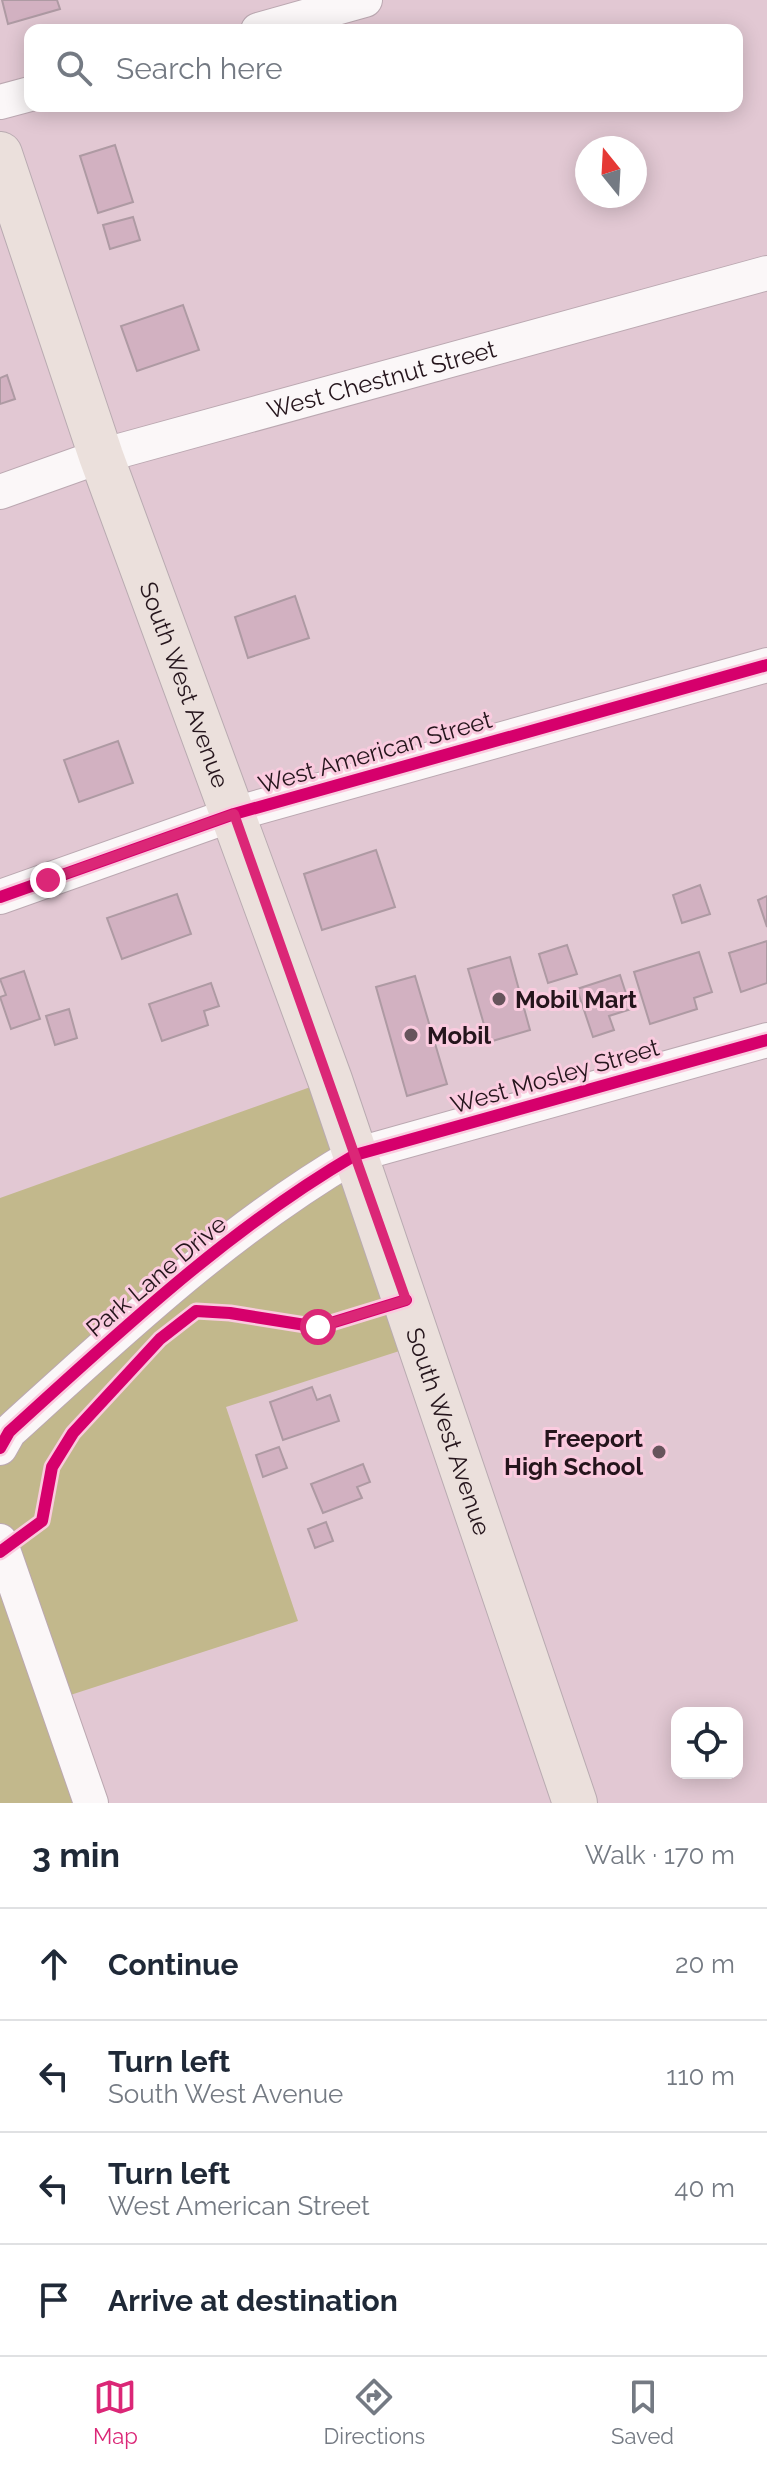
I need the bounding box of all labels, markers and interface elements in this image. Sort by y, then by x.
search box [24,24,743,112]
icon: search [52,46,96,90]
text: Search here [116,51,283,86]
north arrow [575,136,647,208]
street label: West Chestnut Street [263,334,499,424]
street label: South West Avenue [134,578,236,792]
street label: West American Street [255,705,495,799]
route end [30,862,66,898]
place label: Mobil Mart [515,985,637,1014]
marker: Mobil Mart [490,990,508,1008]
place label: Mobil [427,1021,491,1050]
marker: Mobil [402,1026,420,1044]
street label: West Mosley Street [448,1032,662,1120]
street label: Park Lane Drive [80,1209,232,1343]
route start [300,1309,336,1345]
street label: South West Avenue [400,1324,498,1539]
place label: Freeport High School [504,1424,643,1481]
marker: Freeport High School [650,1443,668,1461]
map controls [671,1707,743,1779]
button: locate [671,1707,743,1779]
text: 3 min [32,1835,120,1875]
text: Walk · 170 m [585,1840,735,1870]
icon: ahead [32,1942,76,1986]
text: Continue [108,1947,239,1982]
text: 20 m [675,1949,735,1979]
text: Turn left [108,2044,230,2079]
icon: left [32,2054,76,2098]
text: 110 m [666,2061,735,2091]
text: South West Avenue [108,2079,343,2109]
text: Turn left [108,2156,230,2191]
icon: left [32,2166,76,2210]
text: 40 m [674,2173,735,2203]
text: West American Street [108,2191,370,2221]
icon: arrive [32,2278,76,2322]
text: Arrive at destination [108,2283,398,2318]
tab: Map [93,2375,138,2449]
tab: Directions [324,2375,425,2449]
tab: Saved [611,2375,674,2449]

